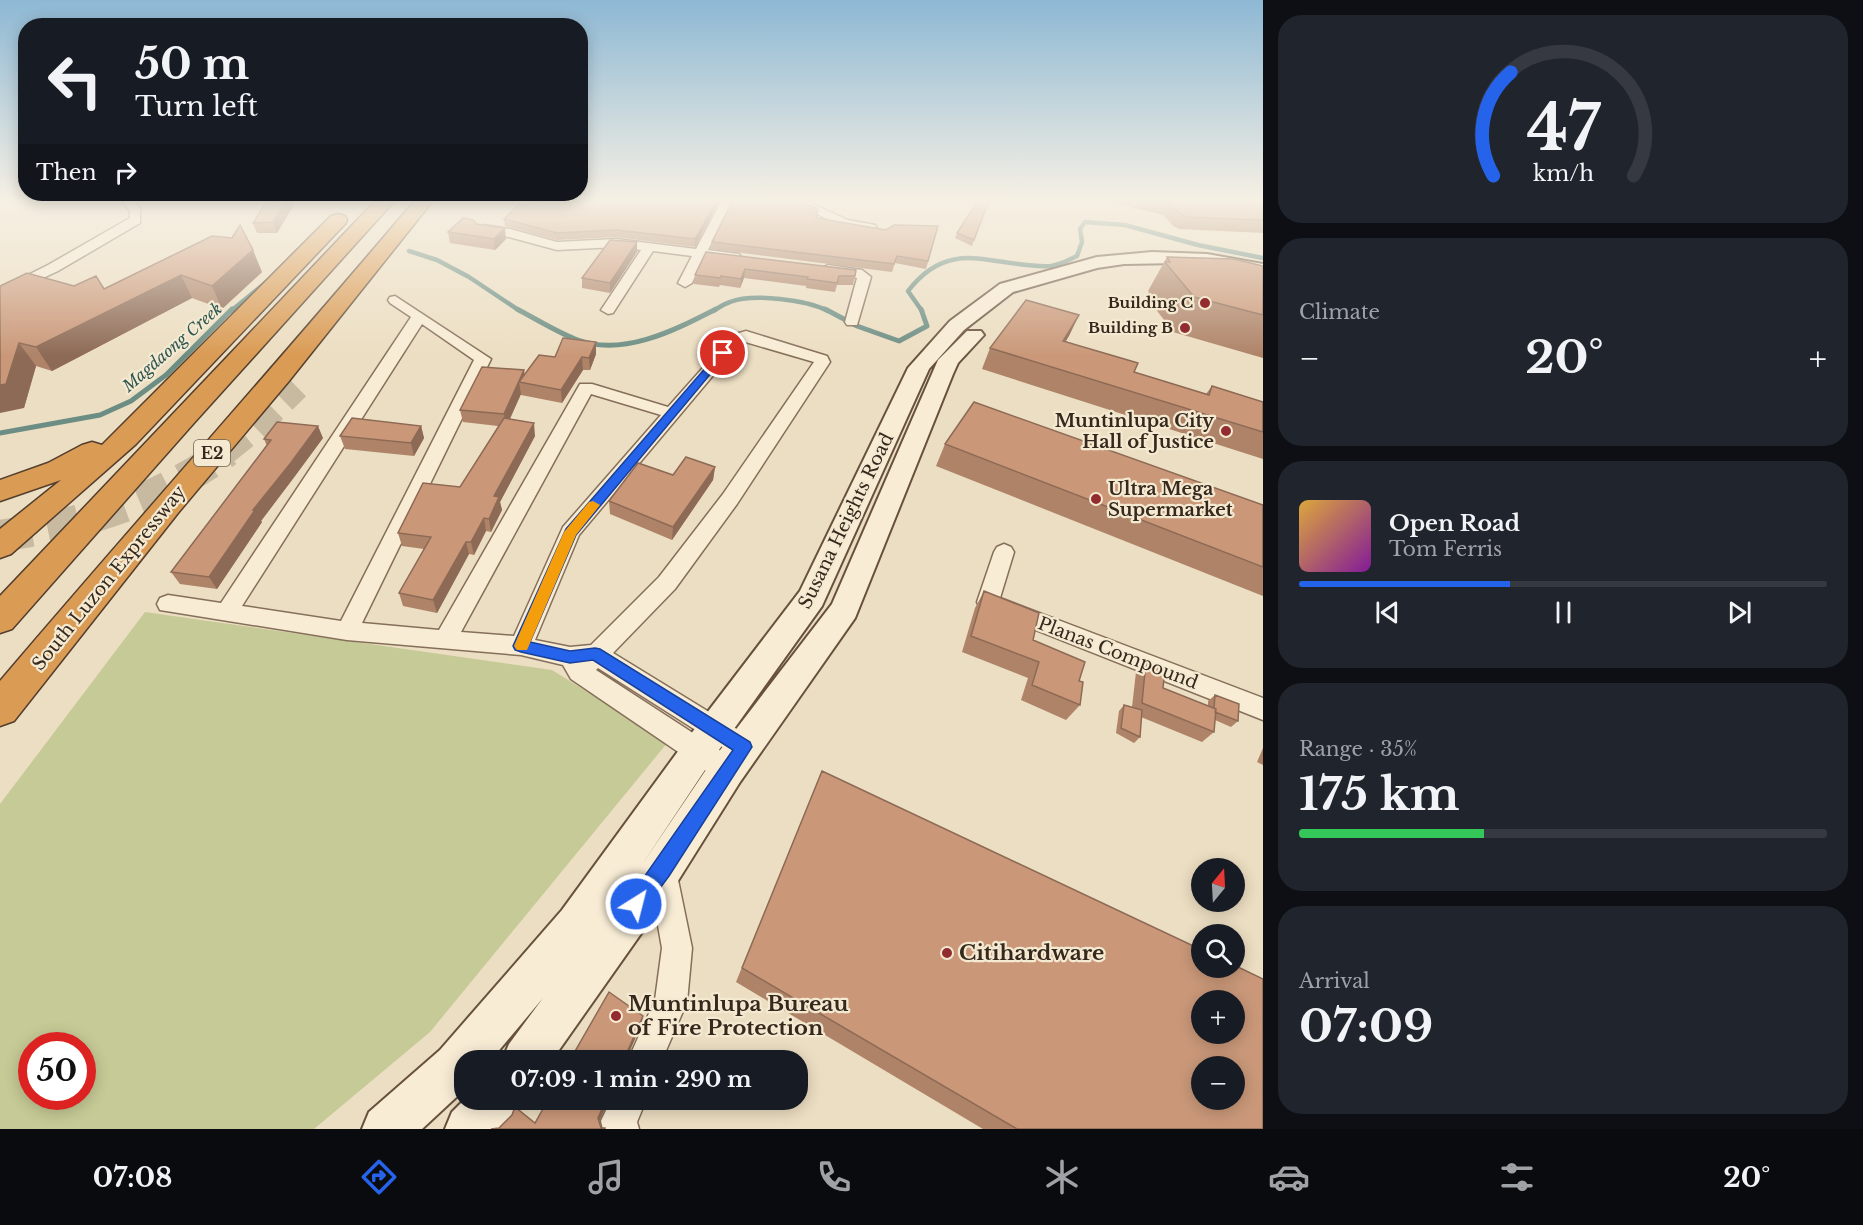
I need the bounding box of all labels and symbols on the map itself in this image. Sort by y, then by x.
place label: Building C [1108,293,1193,312]
marker: Building C [1198,296,1212,310]
water label: Magdaong Creek [117,298,226,396]
place label: Building B [1088,318,1173,337]
marker: Building B [1178,321,1192,335]
pin [697,327,748,378]
place label: Muntinlupa City Hall of Justice [1055,410,1214,453]
marker: Muntinlupa City Hall of Justice [1219,424,1233,438]
street label: Susana Heights Road [794,429,898,613]
road number: E2 [194,440,230,466]
place label: Ultra Mega Supermarket [1108,478,1233,521]
street label: South Luzon Expressway [28,481,191,675]
marker: Ultra Mega Supermarket [1089,492,1103,506]
street label: Planas Compound [1035,612,1201,694]
north arrow [1191,858,1245,912]
position arrow [604,872,668,936]
place label: Citihardware [959,940,1104,966]
marker: Citihardware [940,946,954,960]
place label: Muntinlupa Bureau of Fire Protection [628,991,848,1041]
marker: Muntinlupa Bureau of Fire Protection [609,1009,623,1023]
speed limit sign: 50 [18,1032,96,1110]

